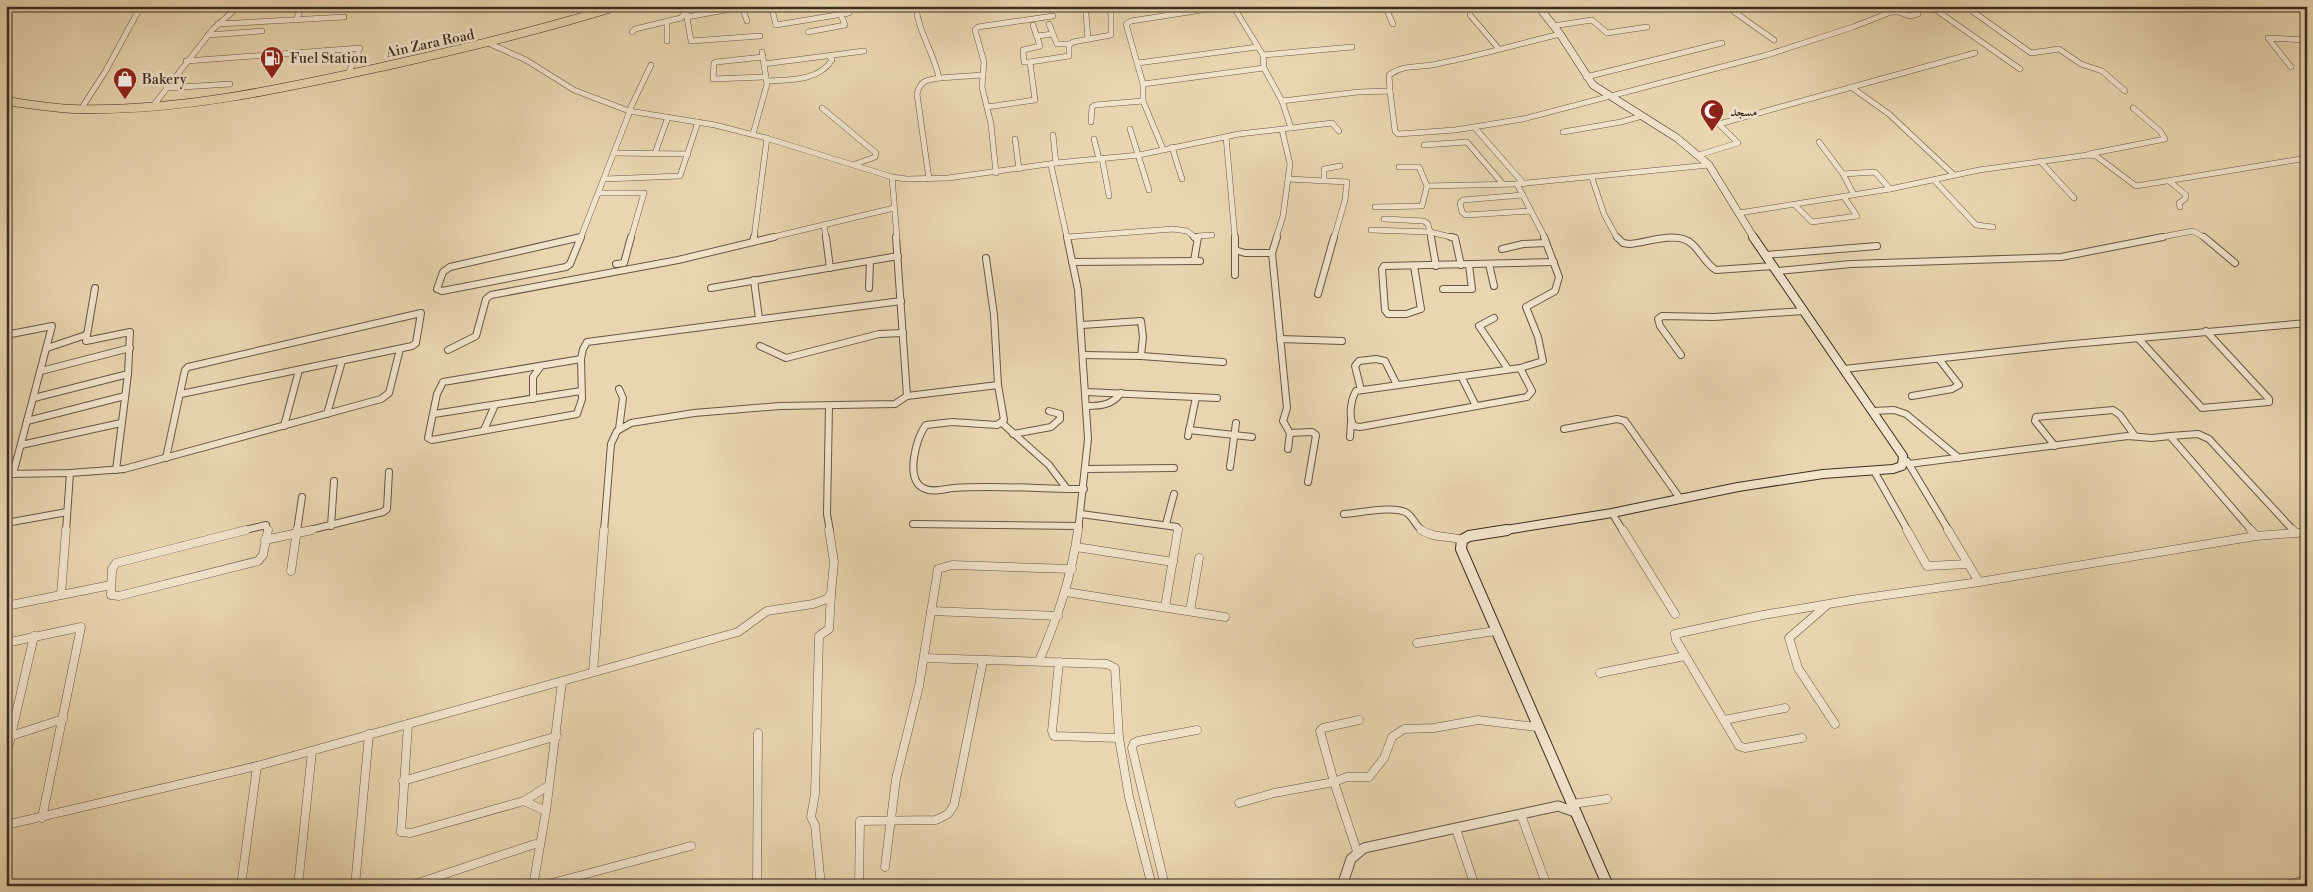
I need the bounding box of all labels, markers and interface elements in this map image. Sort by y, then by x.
street label: Ain Zara Road [383,26,476,62]
fuel station icon: Fuel Station [259,45,285,79]
place label: Fuel Station [290,50,368,68]
shop icon: Bakery [112,66,138,100]
place label: Bakery [141,71,187,89]
mosque icon: مسجد [1699,98,1725,132]
place label: مسجد [1730,103,1757,121]

